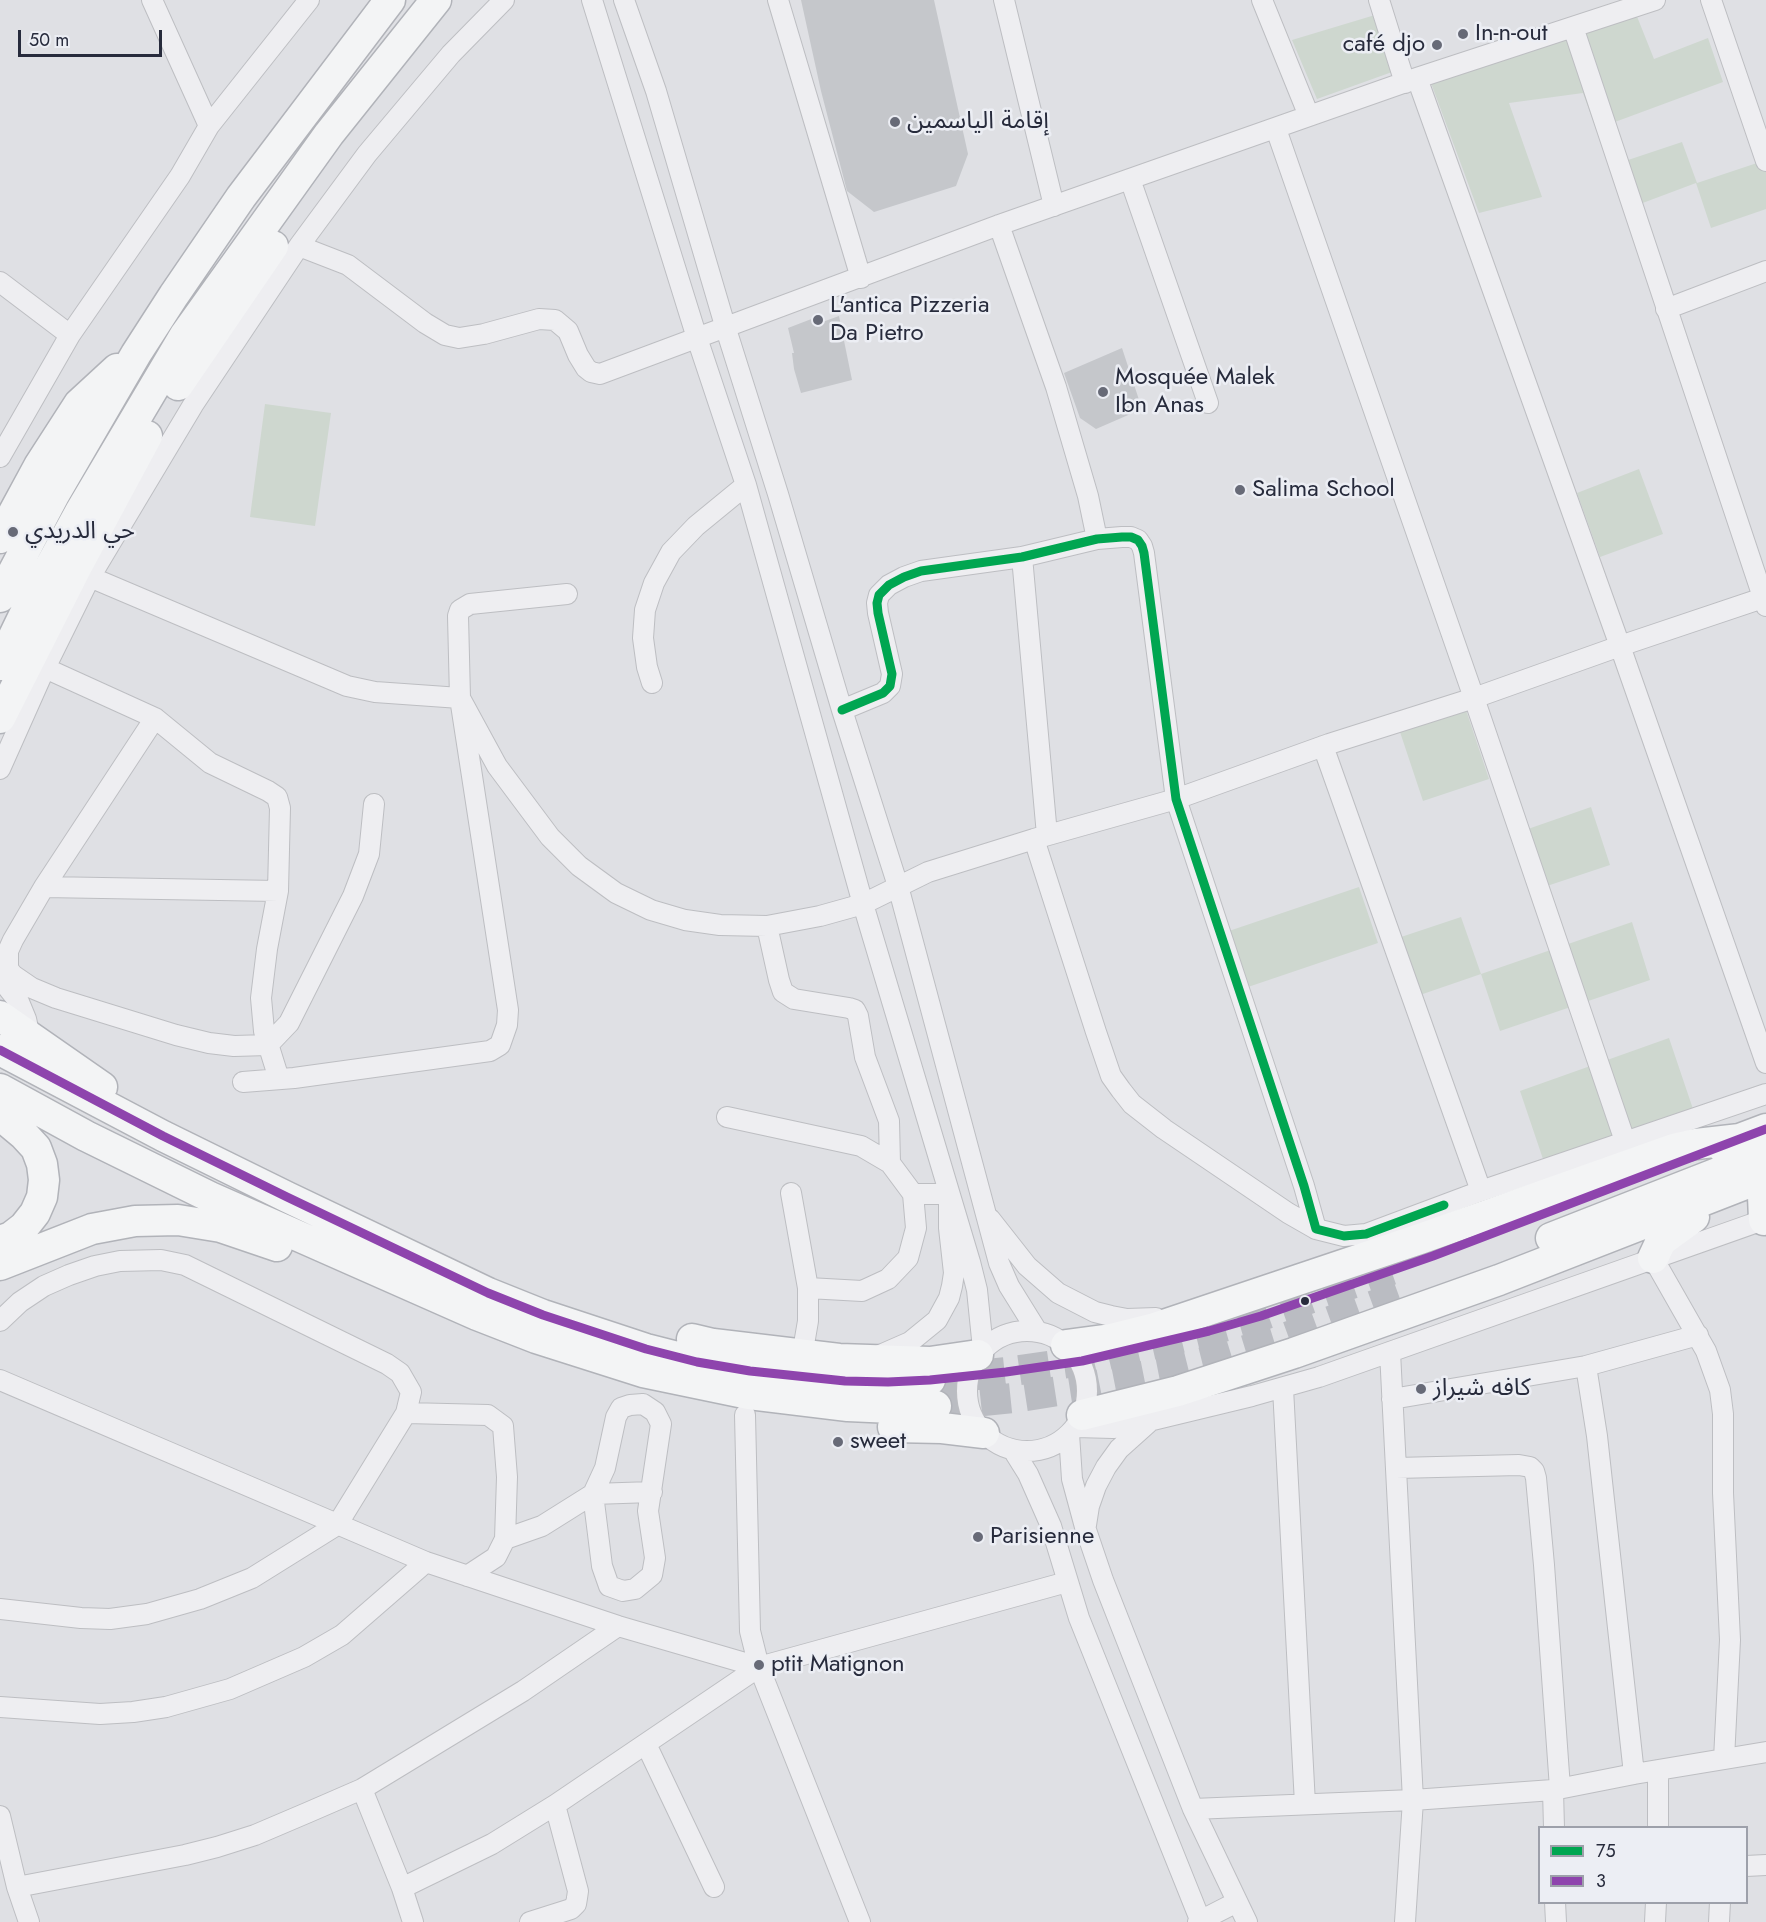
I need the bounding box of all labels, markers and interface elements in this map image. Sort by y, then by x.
scale bar [21,18,165,56]
place label: In-n-out [1475,20,1548,48]
text: 50 m [29,27,69,53]
marker: In-n-out [1456,27,1470,41]
place label: café djo [1343,31,1425,59]
marker: café djo [1430,38,1444,52]
place label: إقامة الياسمين [907,108,1049,136]
marker: إقامة الياسمين [888,115,902,129]
place label: L'antica Pizzeria Da Pietro [830,292,990,348]
marker: L'antica Pizzeria Da Pietro [811,313,825,327]
place label: Mosquée Malek Ibn Anas [1115,364,1275,420]
marker: Mosquée Malek Ibn Anas [1096,385,1110,399]
place label: Salima School [1252,476,1395,504]
marker: Salima School [1233,483,1247,497]
place label: حي الدريدي [25,518,135,546]
marker: حي الدريدي [6,525,20,539]
unlabelled marker [1299,1295,1311,1307]
place label: کافه شيراز [1433,1375,1531,1403]
marker: کافه شيراز [1414,1382,1428,1396]
place label: sweet [850,1428,906,1456]
marker: sweet [831,1435,845,1449]
place label: Parisienne [990,1523,1094,1551]
marker: Parisienne [971,1530,985,1544]
place label: ptit Matignon [771,1651,905,1679]
marker: ptit Matignon [752,1658,766,1672]
legend [1538,1826,1748,1904]
text: 75 [1596,1838,1616,1864]
text: 3 [1596,1868,1606,1894]

